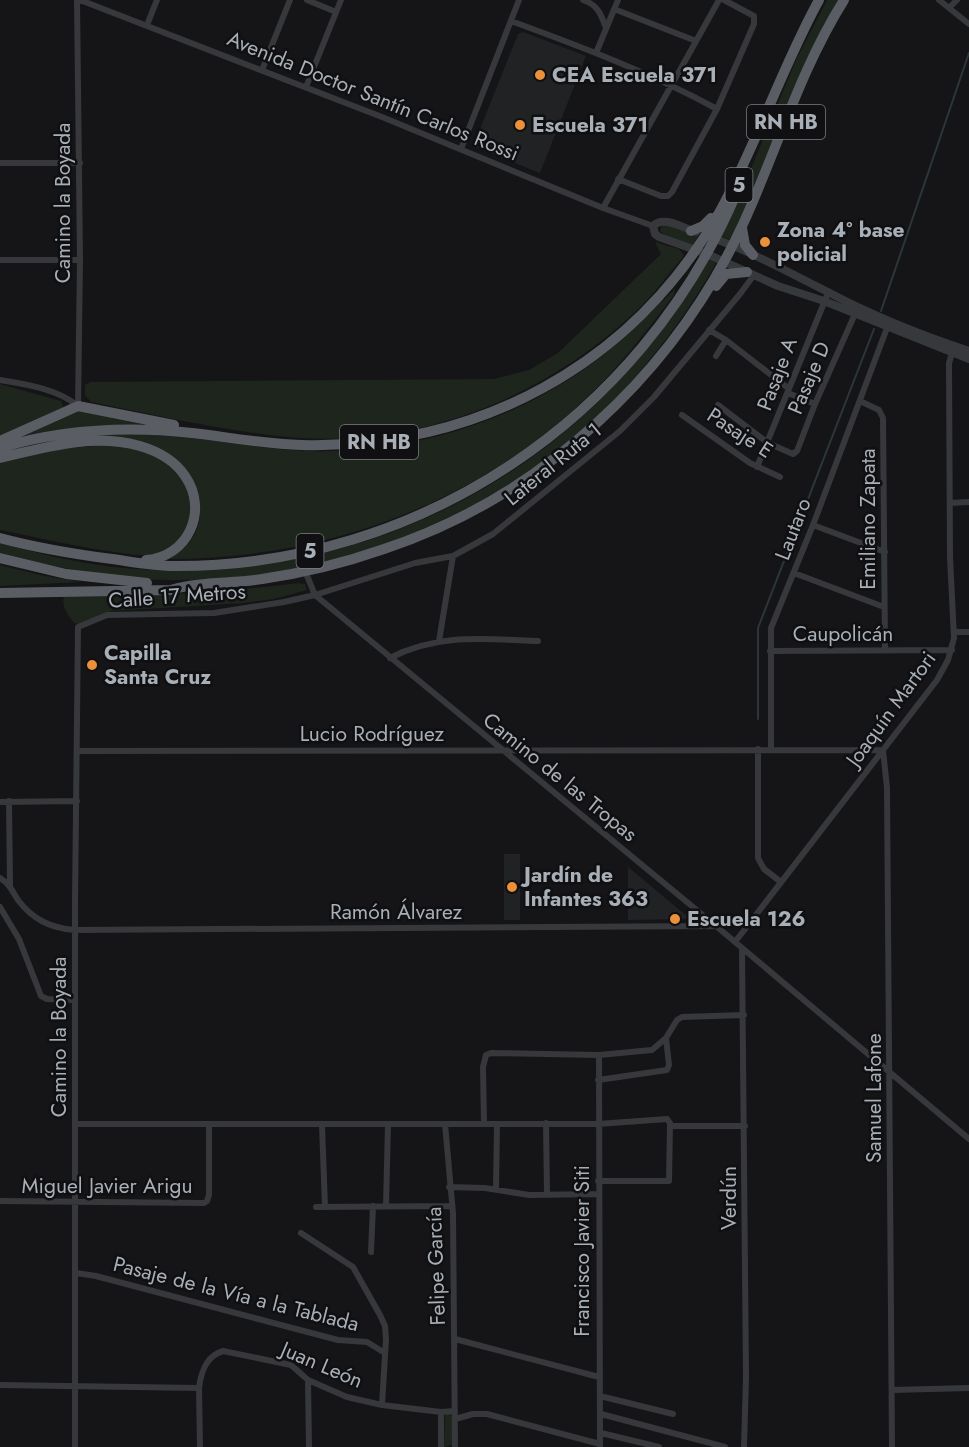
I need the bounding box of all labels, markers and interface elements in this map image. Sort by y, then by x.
street label: Avenida Doctor Santín Carlos Rossi [223,24,523,168]
place label: CEA Escuela 371 [552,60,717,90]
marker: CEA Escuela 371 [533,68,547,82]
road number: RN HB [747,105,825,139]
place label: Escuela 371 [532,110,648,140]
marker: Escuela 371 [513,118,527,132]
street label: Camino la Boyada [48,123,78,283]
road number: 5 [726,168,752,202]
place label: Zona 4° base policial [777,215,905,269]
marker: Zona 4° base policial [758,235,772,249]
street label: Pasaje A [749,333,805,415]
street label: Pasaje D [780,337,838,419]
street label: Pasaje E [701,400,779,466]
street label: Lateral Ruta 1 [498,415,608,513]
road number: RN HB [340,425,418,459]
street label: Emiliano Zapata [853,448,883,590]
street label: Lautaro [768,494,818,564]
road number: 5 [296,534,324,568]
street label: Calle 17 Metros [107,576,247,616]
street label: Caupolicán [793,619,893,649]
place label: Capilla Santa Cruz [104,638,211,692]
street label: Joaquín Martori [837,645,943,775]
marker: Capilla Santa Cruz [85,658,99,672]
street label: Camino de las Tropas [476,705,644,849]
street label: Lucio Rodríguez [300,719,445,749]
place label: Jardín de Infantes 363 [520,860,648,914]
marker: Jardín de Infantes 363 [505,880,519,894]
street label: Ramón Álvarez [330,897,462,927]
place label: Escuela 126 [687,904,806,934]
marker: Escuela 126 [668,912,682,926]
street label: Camino la Boyada [44,957,74,1117]
street label: Samuel Lafone [859,1033,889,1163]
street label: Francisco Javier Siti [567,1165,597,1337]
street label: Verdún [714,1166,744,1230]
street label: Miguel Javier Arigu [22,1171,192,1201]
street label: Felipe García [419,1206,453,1326]
street label: Pasaje de la Vía a la Tablada [110,1249,362,1339]
street label: Juan León [274,1333,368,1396]

